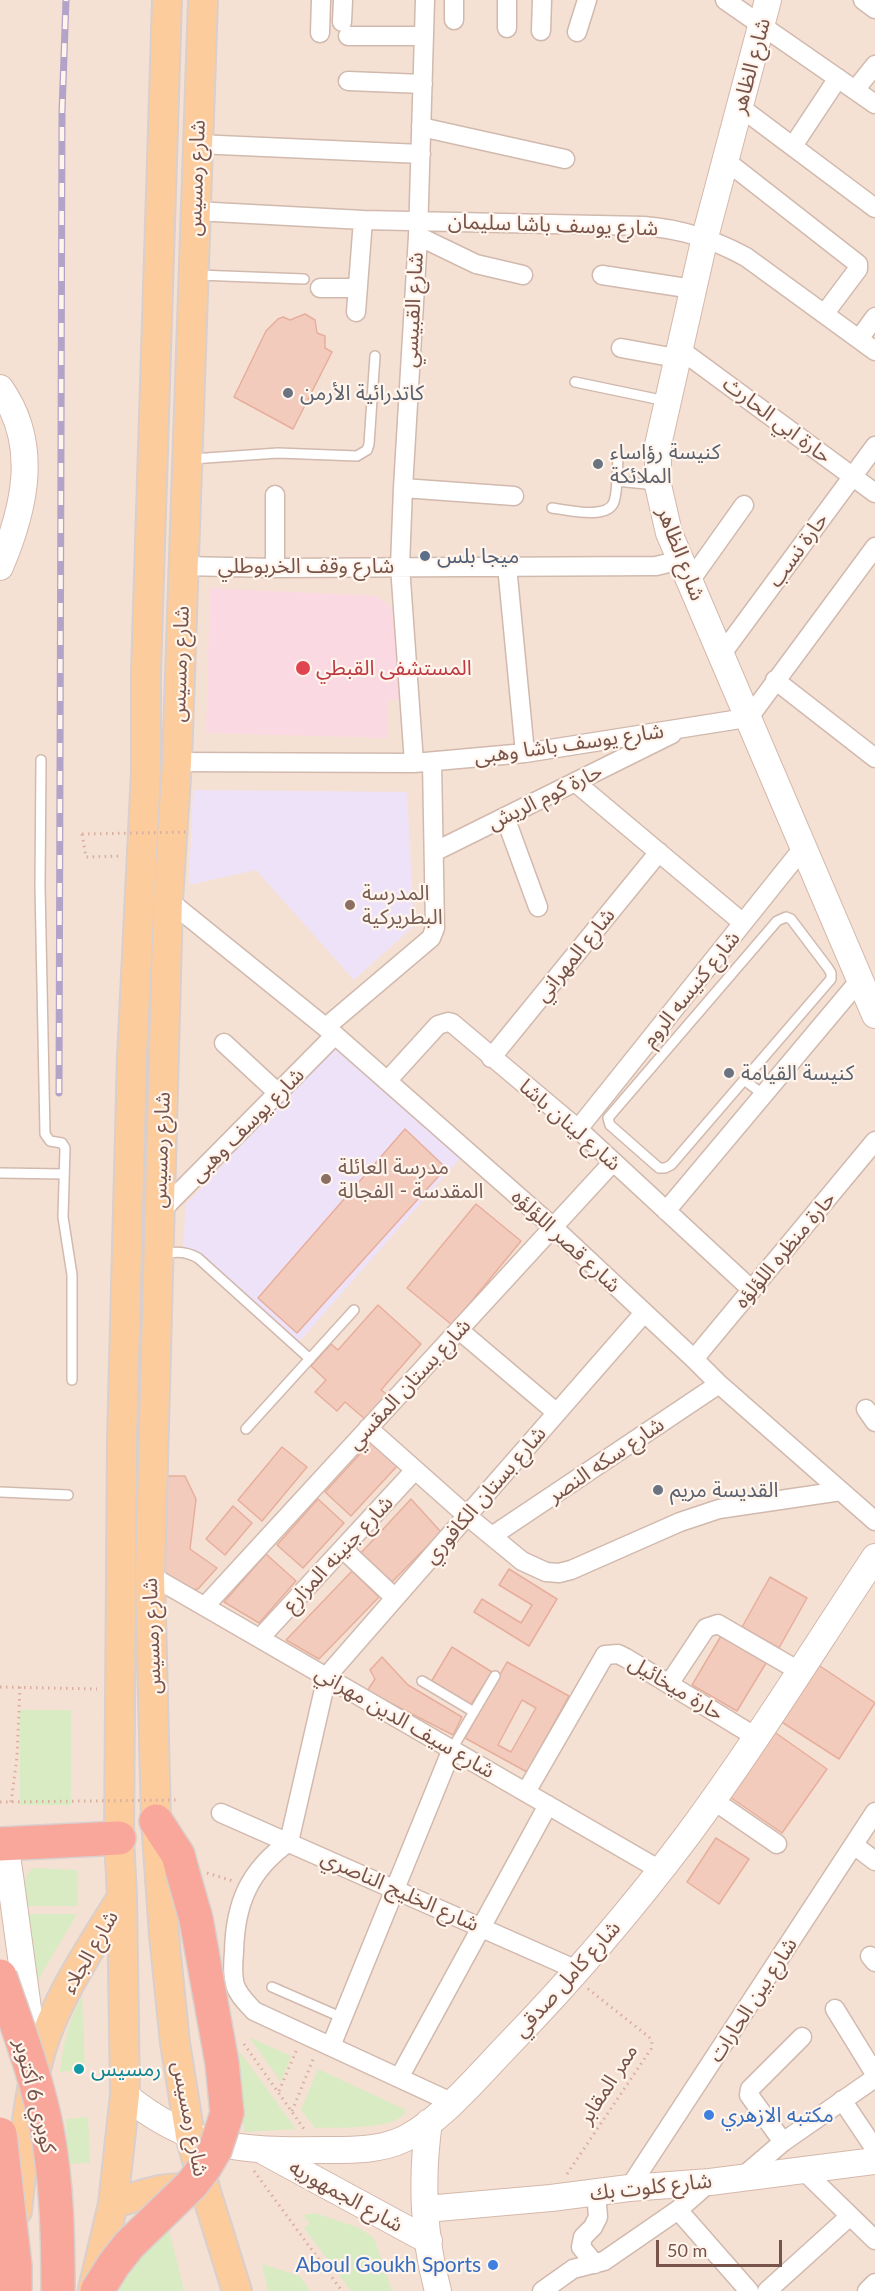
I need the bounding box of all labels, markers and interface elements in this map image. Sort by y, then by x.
street label: شارع الظاهر [726,15,776,117]
street label: شارع رمسيس [181,119,211,237]
street label: شارع يوسف باشا سليمان [447,209,659,241]
street label: شارع القبيسي [397,252,429,368]
street label: حارة ابي الحارث [718,371,836,469]
place label: كاتدرائية الأرمن [300,380,424,406]
marker: كاتدرائية الأرمن [281,386,295,400]
place label: كنيسة رؤاساء الملائكة [610,439,720,489]
marker: كنيسة رؤاساء الملائكة [591,457,605,471]
street label: شارع الظاهر [652,504,710,604]
street label: حارة نسب [763,508,833,592]
place label: ميجا بلس [437,543,519,569]
marker: ميجا بلس [418,549,432,563]
street label: شارع وقف الخربوطلي [218,553,394,579]
street label: شارع رمسيس [165,605,195,723]
place label: المستشفى القبطي [316,655,472,681]
marker: المستشفى القبطي [294,659,312,677]
street label: شارع يوسف باشا وهبى [473,718,665,770]
street label: حارة كوم الريش [484,758,606,836]
place label: المدرسة البطريركية [362,880,443,930]
marker: المدرسة البطريركية [343,898,357,912]
street label: شارع المهراني [530,903,620,1007]
street label: شارع كنيسه الروم [637,926,745,1052]
place label: كنيسة القيامة [741,1060,854,1086]
street label: شارع يوسف وهبى [185,1063,309,1187]
marker: كنيسة القيامة [722,1066,736,1080]
street label: شارع لينان باشا [514,1074,626,1176]
street label: شارع رمسيس [146,1091,176,1209]
place label: مدرسة العائلة المقدسة - الفجالة [338,1154,483,1204]
marker: مدرسة العائلة المقدسة - الفجالة [319,1172,333,1186]
street label: شارع قصر اللؤلؤه [506,1184,626,1298]
street label: حارة منظره اللؤلؤه [729,1187,841,1313]
street label: شارع بستان المقسي [342,1313,476,1455]
street label: شارع سكه النصر [543,1412,669,1508]
street label: شارع بستان الكافوري [419,1421,551,1569]
place label: القديسة مريم [670,1477,779,1503]
marker: القديسة مريم [651,1483,665,1497]
street label: شارع جنينه المزارع [278,1490,398,1618]
street label: شارع رمسيس [137,1577,167,1695]
street label: حارة ميخائيل [624,1650,728,1726]
street label: شارع سيف الدين مهراني [311,1660,499,1784]
street label: شارع الخليج الناصري [317,1845,483,1937]
street label: شارع الجلاء [56,1906,124,1998]
street label: شارع كامل صدقي [508,1916,626,2042]
street label: شارع بين الحارات [703,1933,803,2067]
street label: كوبري 6 أكتوبر [9,2036,61,2156]
street label: ممر المقابر [573,2039,643,2129]
place label: رمسيس [91,2056,161,2082]
street label: شارع رمسيس [167,2059,213,2179]
marker: رمسيس [72,2062,86,2076]
place label: مكتبه الازهري [721,2102,834,2128]
marker: مكتبه الازهري [702,2108,716,2122]
street label: شارع الجمهوريه [285,2154,407,2238]
street label: شارع كلوت بك [589,2168,713,2206]
scale bar [659,2228,785,2266]
text: 50 m [667,2239,707,2261]
place label: Aboul Goukh Sports [295,2252,481,2278]
marker: Aboul Goukh Sports [486,2258,500,2272]

